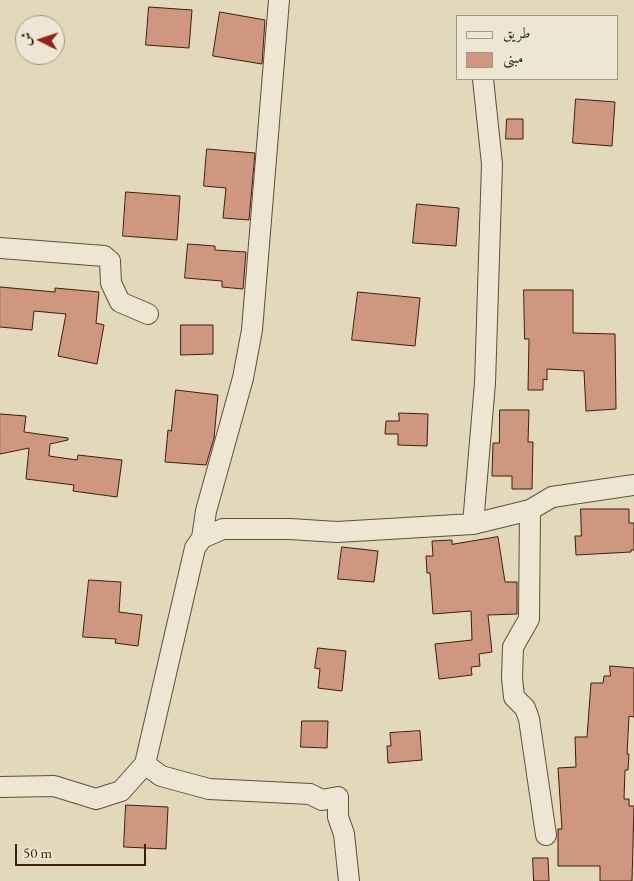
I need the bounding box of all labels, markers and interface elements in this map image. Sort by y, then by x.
north arrow [15,15,65,65]
legend [456,15,619,80]
text: طريق [503,23,530,42]
text: ش [17,31,35,47]
text: مبنى [503,48,523,67]
scale bar [18,834,149,866]
text: 50 m [23,843,52,862]

